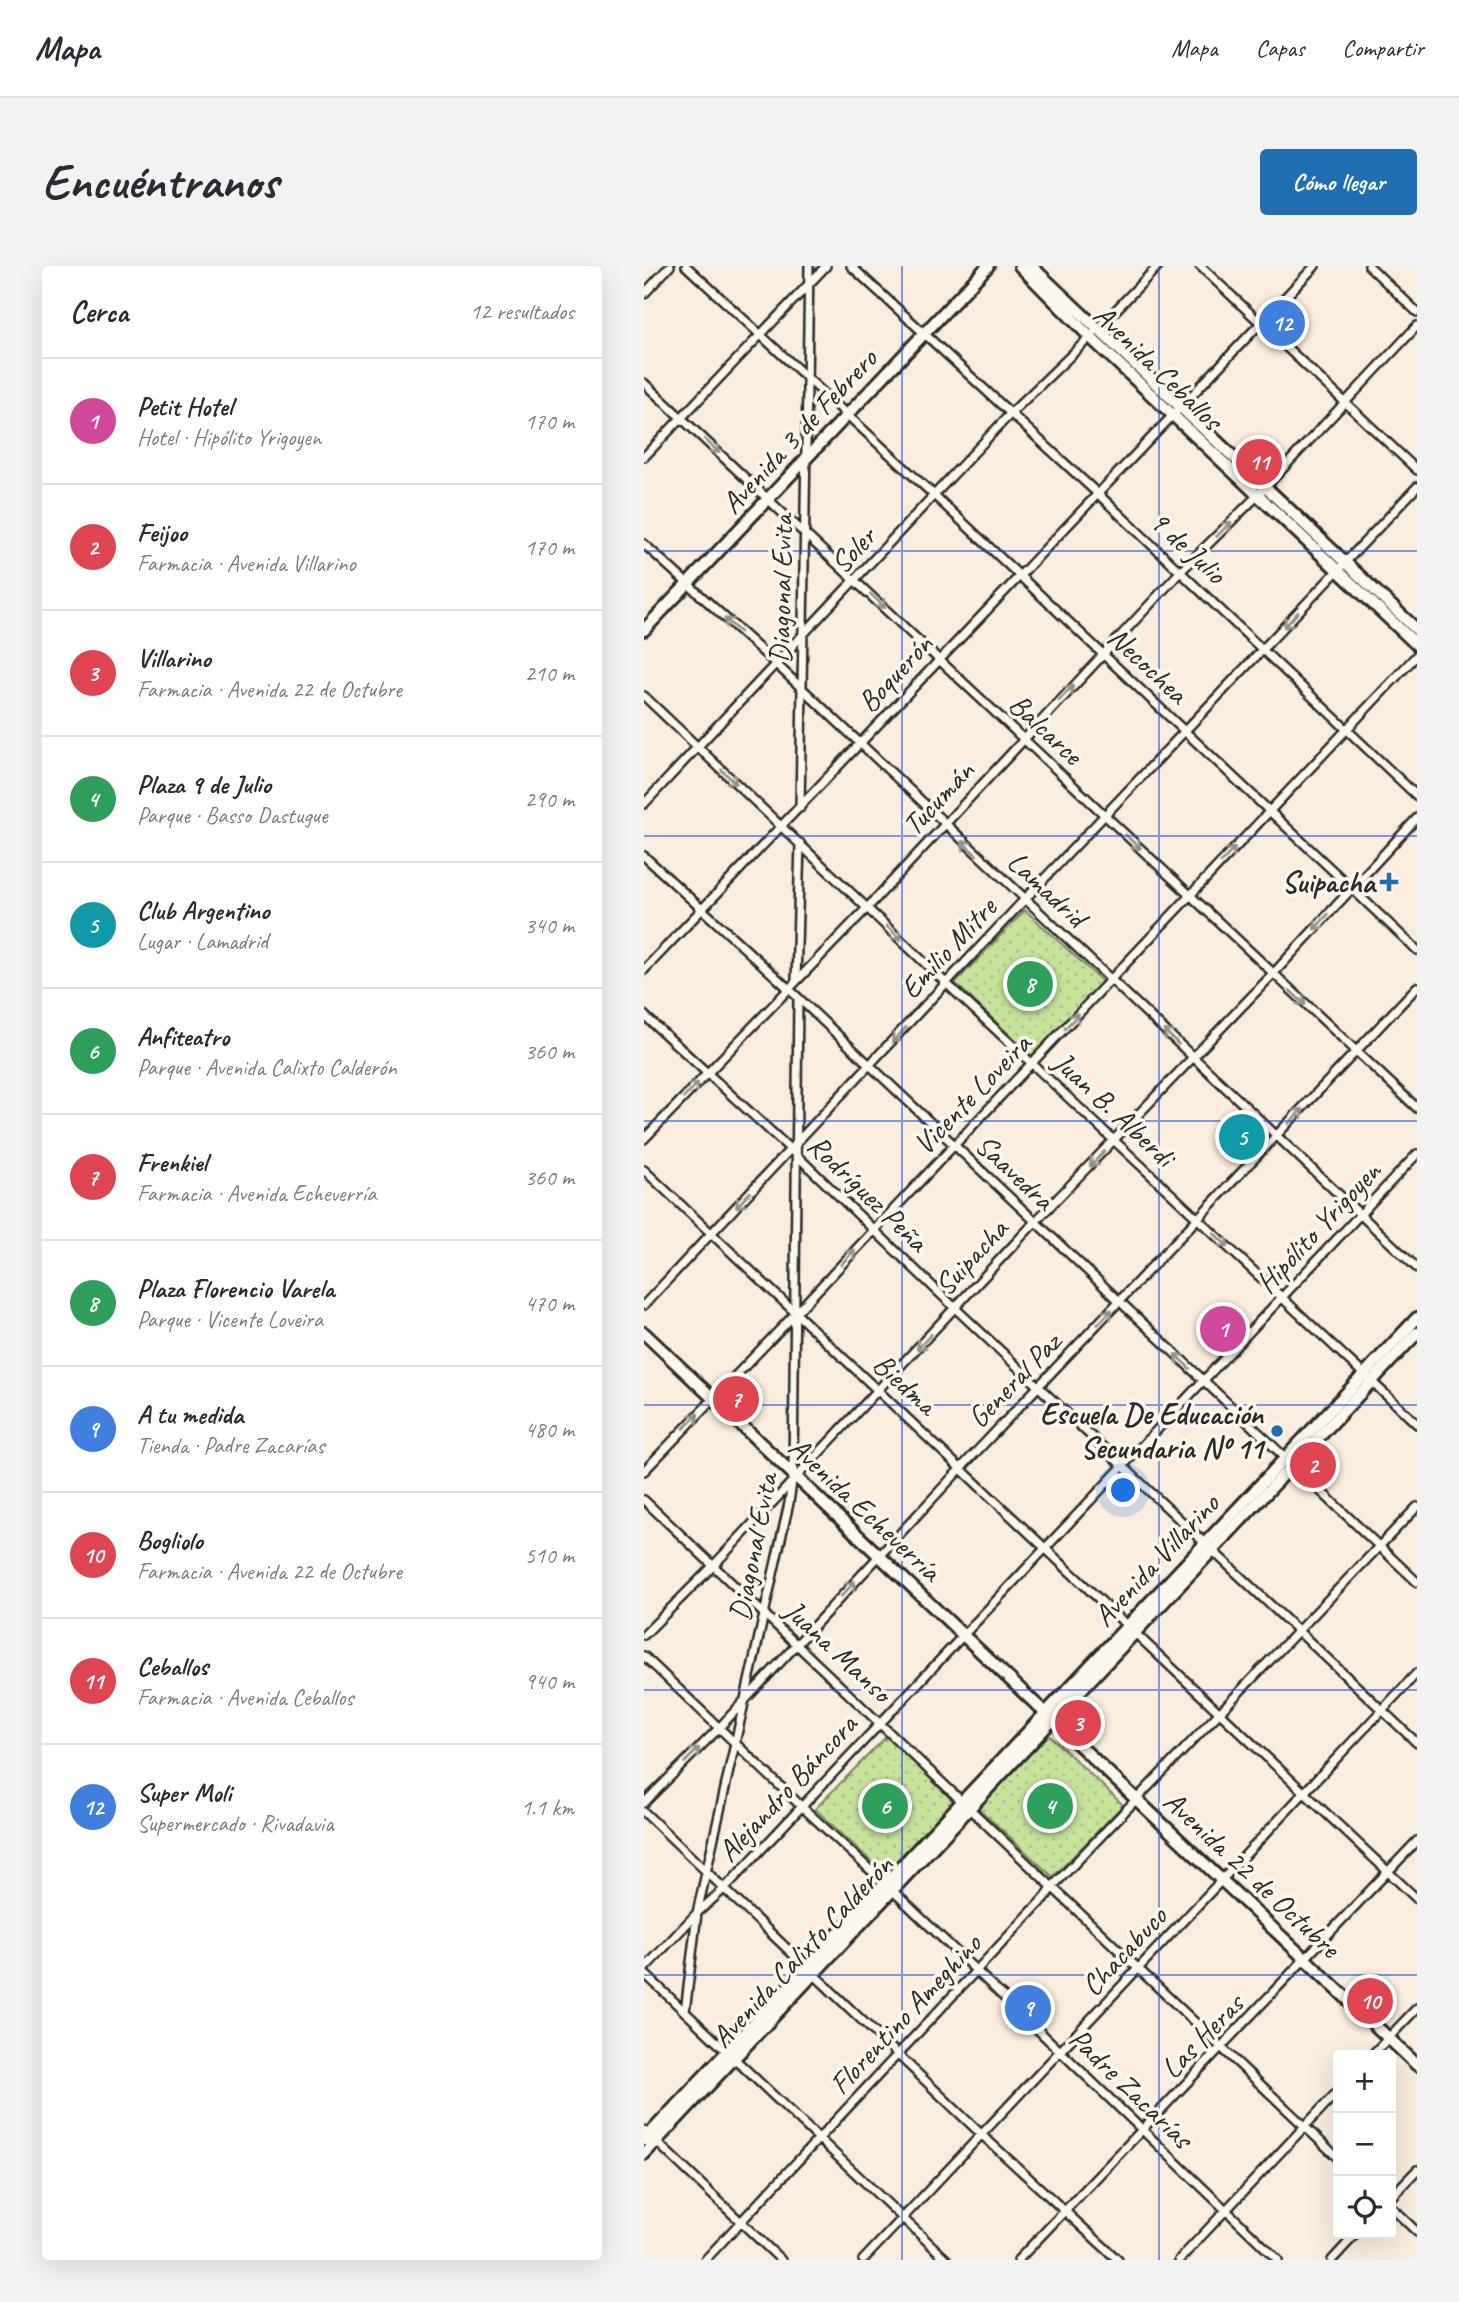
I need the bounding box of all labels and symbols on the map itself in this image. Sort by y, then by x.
street label: Avenida Ceballos [1085,296,1233,440]
pin: 12 [1259,297,1305,349]
street label: Avenida 3 de Febrero [713,339,886,522]
pin: 11 [1236,436,1282,488]
one-way arrow [703,437,720,454]
street label: 9 de Julio [1142,502,1235,593]
street label: Diagonal Evita [761,512,801,664]
street label: Soler [822,517,886,581]
one-way arrow [1215,520,1232,537]
one-way arrow [869,593,886,610]
one-way arrow [1283,612,1300,629]
one-way arrow [724,617,742,633]
street label: Necochea [1100,618,1198,713]
street label: Boquerón [849,625,942,720]
one-way arrow [1058,684,1074,702]
street label: Balcarce [1001,685,1093,774]
street label: Tucumán [894,751,983,843]
one-way arrow [720,768,737,785]
one-way arrow [1124,833,1141,850]
one-way arrow [961,839,978,856]
street label: Lamadrid [999,843,1098,938]
one-way arrow [1219,847,1236,864]
place label: Suipacha [1282,863,1378,901]
marker: Suipacha [1381,874,1397,890]
street label: Emilio Mitre [892,888,1006,1007]
one-way arrow [1312,913,1329,930]
one-way arrow [885,924,902,941]
pin: 8 [1007,958,1053,1010]
one-way arrow [1289,989,1306,1006]
one-way arrow [1064,1013,1081,1030]
street label: Vicente Loveira [905,1024,1040,1163]
one-way arrow [891,1026,908,1043]
one-way arrow [1163,1029,1180,1046]
street label: Juan B. Alberdi [1044,1042,1185,1177]
one-way arrow [683,1081,700,1098]
one-way arrow [1287,1108,1304,1125]
pin: 5 [1219,1111,1265,1163]
street label: Rodríguez Peña [800,1126,938,1261]
street label: Saavedra [967,1126,1064,1220]
one-way arrow [1088,1150,1105,1167]
street label: Hipólito Yrigoyen [1247,1152,1390,1301]
one-way arrow [734,1191,751,1208]
street label: Suipacha [926,1209,1017,1303]
one-way arrow [1212,1231,1229,1248]
one-way arrow [840,1249,857,1266]
pin: 1 [1200,1303,1246,1355]
one-way arrow [1097,1309,1114,1326]
street label: General Paz [959,1322,1071,1436]
one-way arrow [915,1333,932,1350]
street label: Biedma [865,1345,947,1425]
one-way arrow [1174,1352,1191,1369]
pin: 7 [713,1373,759,1425]
place label: Escuela De Educación Secundaria Nº 11 [1040,1395,1266,1467]
one-way arrow [683,1413,700,1430]
marker: Escuela De Educación Secundaria Nº 11 [1269,1423,1285,1439]
street label: Avenida Echeverría [781,1429,951,1591]
pin: 2 [1290,1439,1336,1491]
street label: Diagonal Evita [720,1468,786,1624]
your location [1106,1473,1140,1507]
street label: Avenida Villarino [1085,1485,1228,1634]
one-way arrow [839,1581,856,1598]
street label: Juana Manso [775,1590,902,1713]
pin: 3 [1055,1697,1101,1749]
street label: Alejandro Báncora [709,1705,866,1870]
one-way arrow [683,1746,700,1763]
pin: 6 [862,1780,908,1832]
pin: 4 [1027,1780,1073,1832]
street label: Avenida 22 de Octubre [1156,1782,1350,1967]
street label: Avenida Calixto Calderón [703,1846,902,2055]
street label: Chacabuco [1073,1897,1176,2004]
street label: Florentino Ameghino [821,1925,990,2102]
pin: 10 [1347,1975,1393,2027]
pin: 9 [1005,1982,1051,2034]
street label: Las Heras [1152,1984,1253,2086]
street label: Padre Zacarías [1061,2020,1203,2158]

